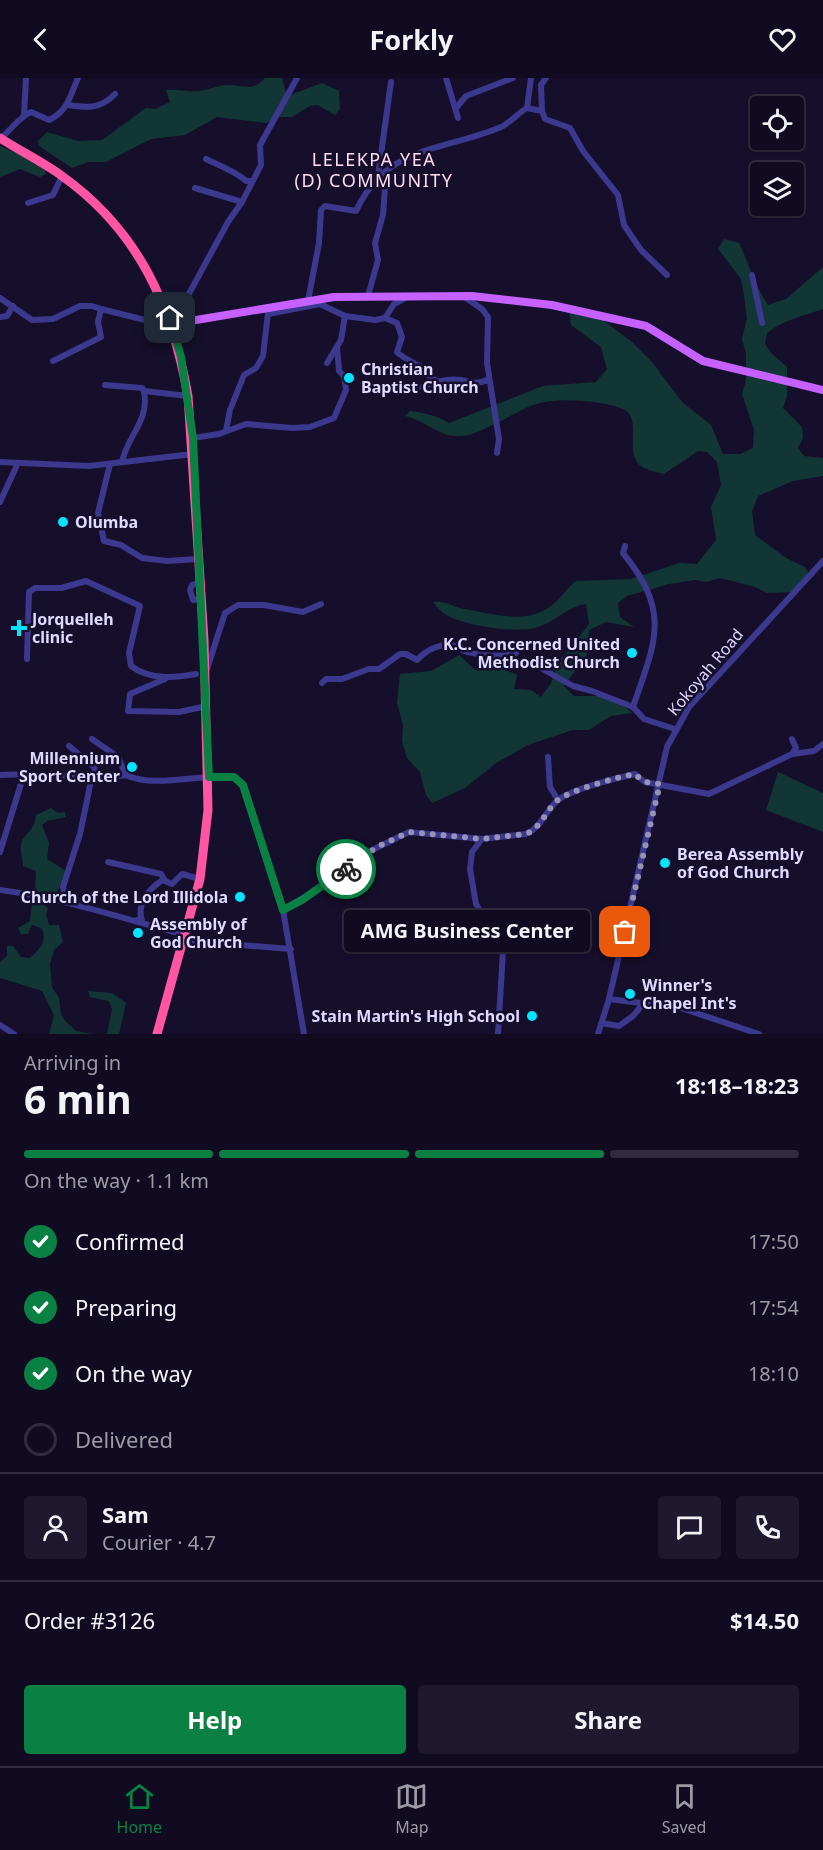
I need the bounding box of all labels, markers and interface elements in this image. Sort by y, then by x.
text: Forkly [370,21,453,58]
icon: back [24,23,57,56]
icon: heart [766,23,799,56]
map controls [750,96,804,216]
button: locate [750,96,804,150]
district label: LELEKPA YEA (D) COMMUNITY [295,147,453,192]
button: layers [750,162,804,216]
pin [144,292,195,343]
icon: home [153,301,186,334]
place label: Christian Baptist Church [361,358,479,398]
marker: Christian Baptist Church [342,371,356,385]
place label: Olumba [75,511,138,533]
marker: Olumba [56,515,70,529]
place label: Jorquelleh clinic [30,608,114,648]
marker: Jorquelleh clinic [10,619,28,637]
street label: Kokoyah Road [662,624,748,720]
place label: K.C. Concerned United Methodist Church [443,633,620,673]
marker: K.C. Concerned United Methodist Church [625,646,639,660]
place label: Millennium Sport Center [19,747,120,787]
marker: Millennium Sport Center [125,760,139,774]
courier [316,839,376,899]
place label: Berea Assembly of God Church [677,843,804,883]
icon: bike [330,853,363,886]
marker: Berea Assembly of God Church [658,856,672,870]
place label: Church of the Lord Illidola [21,886,228,908]
marker: Church of the Lord Illidola [233,890,247,904]
pin [599,906,650,957]
callout: AMG Business Center [343,911,589,953]
place label: Assembly of God Church [150,913,247,953]
icon: bag [608,915,641,948]
text: AMG Business Center [361,917,573,944]
marker: Assembly of God Church [131,926,145,940]
place label: Winner's Chapel Int's [642,974,737,1014]
marker: Winner's Chapel Int's [623,987,637,1001]
place label: Stain Martin's High School [312,1005,520,1027]
marker: Stain Martin's High School [525,1009,539,1023]
text: Arriving in [24,1049,121,1076]
text: 18:18–18:23 [675,1070,799,1100]
text: 6 min [24,1072,131,1125]
text: On the way · 1.1 km [24,1167,209,1194]
icon: check [24,1225,57,1258]
text: Confirmed [75,1226,185,1256]
text: 17:50 [748,1228,799,1255]
icon: check [24,1291,57,1324]
text: Preparing [75,1292,177,1322]
text: 17:54 [748,1294,799,1321]
icon: check [24,1357,57,1390]
text: On the way [75,1358,192,1388]
text: 18:10 [748,1360,799,1387]
text: Delivered [75,1424,173,1454]
button: person [24,1496,87,1559]
button: chat [658,1496,721,1559]
button: phone [736,1496,799,1559]
text: Sam [102,1499,149,1529]
text: Courier · 4.7 [102,1529,216,1556]
text: Order #3126 [24,1605,155,1635]
text: $14.50 [730,1605,799,1635]
button: Help [24,1685,406,1754]
button: Share [418,1685,799,1754]
tab: Home [117,1780,162,1838]
tab: Map [395,1780,429,1838]
tab: Saved [662,1780,706,1838]

